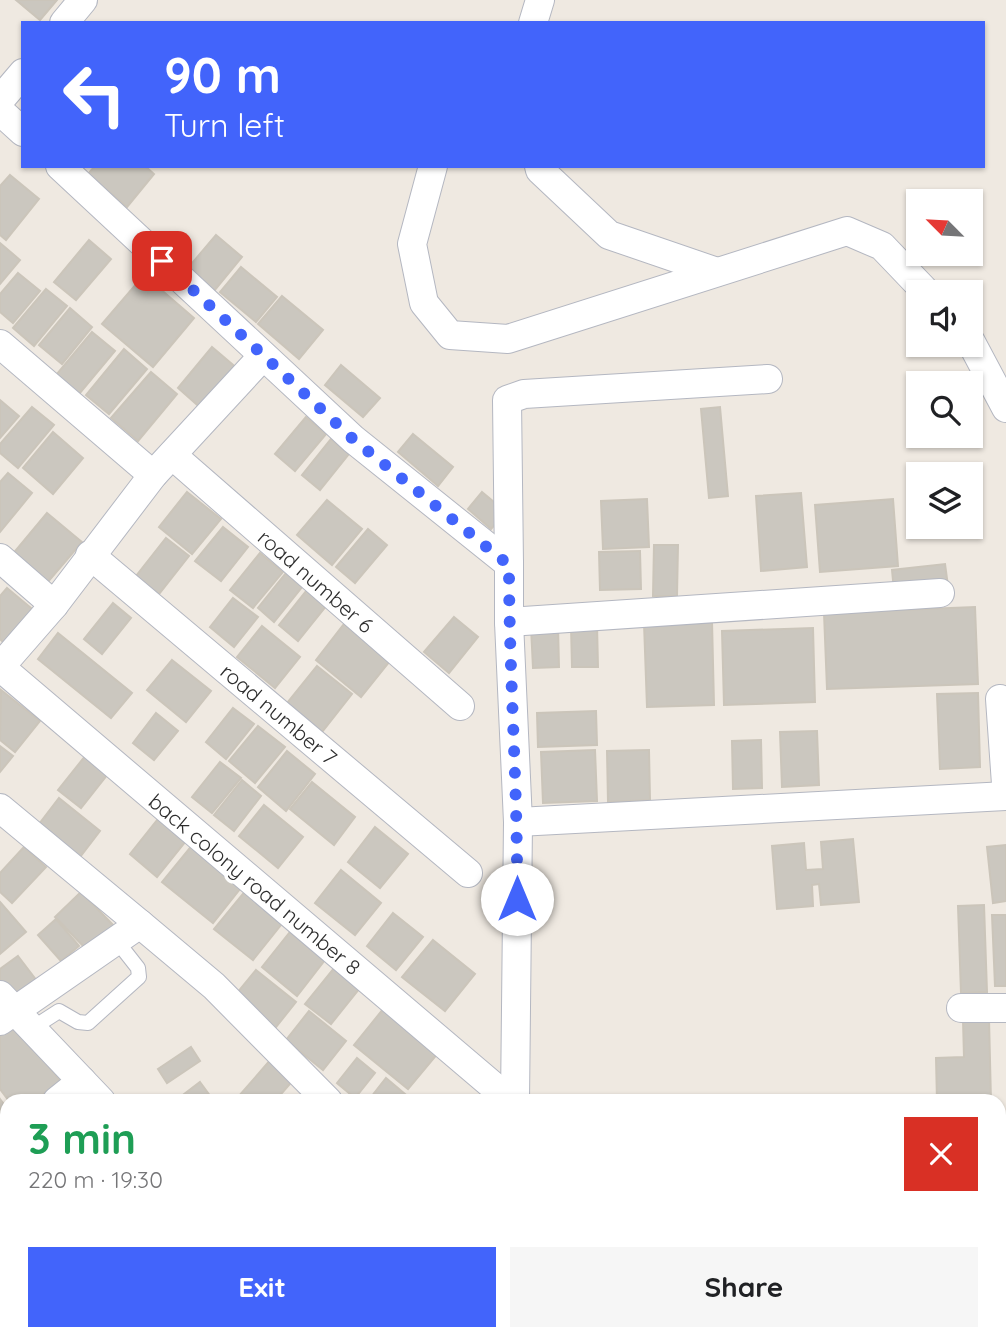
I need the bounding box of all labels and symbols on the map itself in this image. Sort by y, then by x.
north arrow [906,189,984,266]
pin [132,231,192,291]
street label: road number 6 [253,524,379,638]
street label: road number 7 [216,658,343,770]
street label: back colony road number 8 [144,788,366,980]
position arrow [480,862,554,936]

